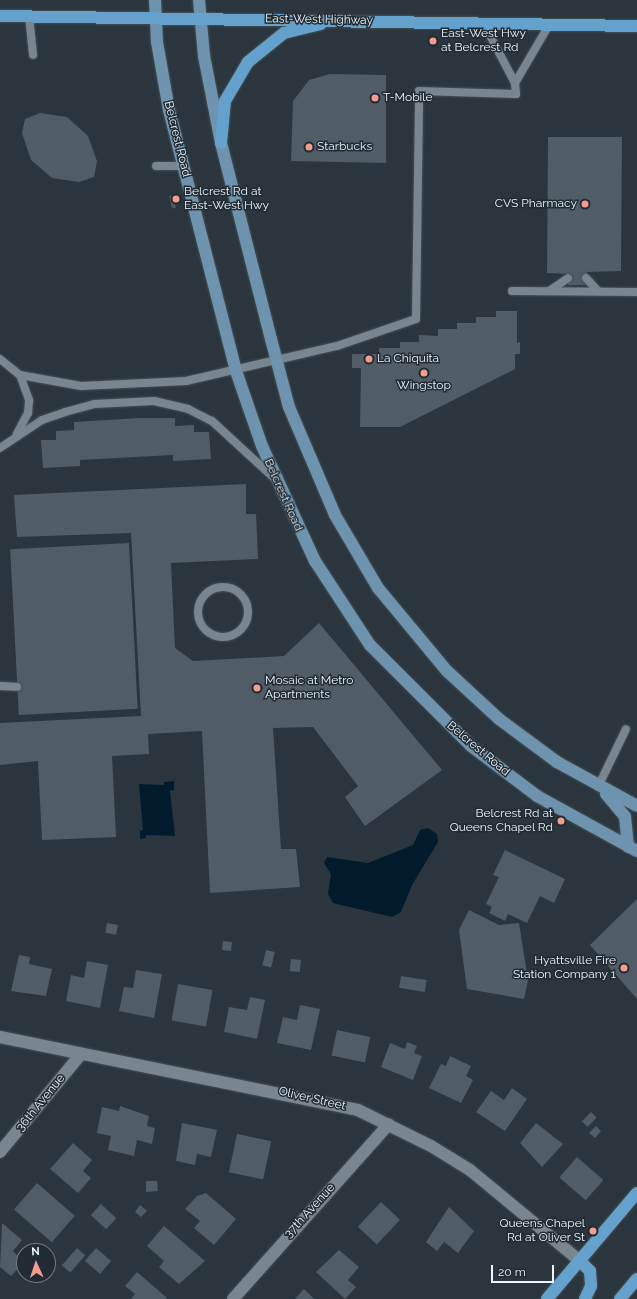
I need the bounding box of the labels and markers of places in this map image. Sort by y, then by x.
place label: East-West Hwy at Belcrest Rd [441,27,526,55]
marker: East-West Hwy at Belcrest Rd [428,36,438,46]
place label: T-Mobile [383,91,433,105]
marker: T-Mobile [370,93,380,103]
place label: Starbucks [317,140,372,154]
marker: Starbucks [304,142,314,152]
place label: Belcrest Rd at East-West Hwy [184,185,269,213]
marker: Belcrest Rd at East-West Hwy [171,194,181,204]
place label: CVS Pharmacy [495,197,577,211]
marker: CVS Pharmacy [580,199,590,209]
place label: La Chiquita [377,352,439,366]
marker: La Chiquita [364,354,374,364]
marker: Wingstop [419,368,429,378]
place label: Wingstop [397,379,451,393]
place label: Mosaic at Metro Apartments [265,674,353,702]
marker: Mosaic at Metro Apartments [252,683,262,693]
place label: Belcrest Rd at Queens Chapel Rd [449,807,553,835]
marker: Belcrest Rd at Queens Chapel Rd [556,816,566,826]
place label: Hyattsville Fire Station Company 1 [513,954,616,982]
marker: Hyattsville Fire Station Company 1 [619,963,629,973]
place label: Queens Chapel Rd at Oliver St [499,1217,585,1245]
marker: Queens Chapel Rd at Oliver St [588,1226,598,1236]

